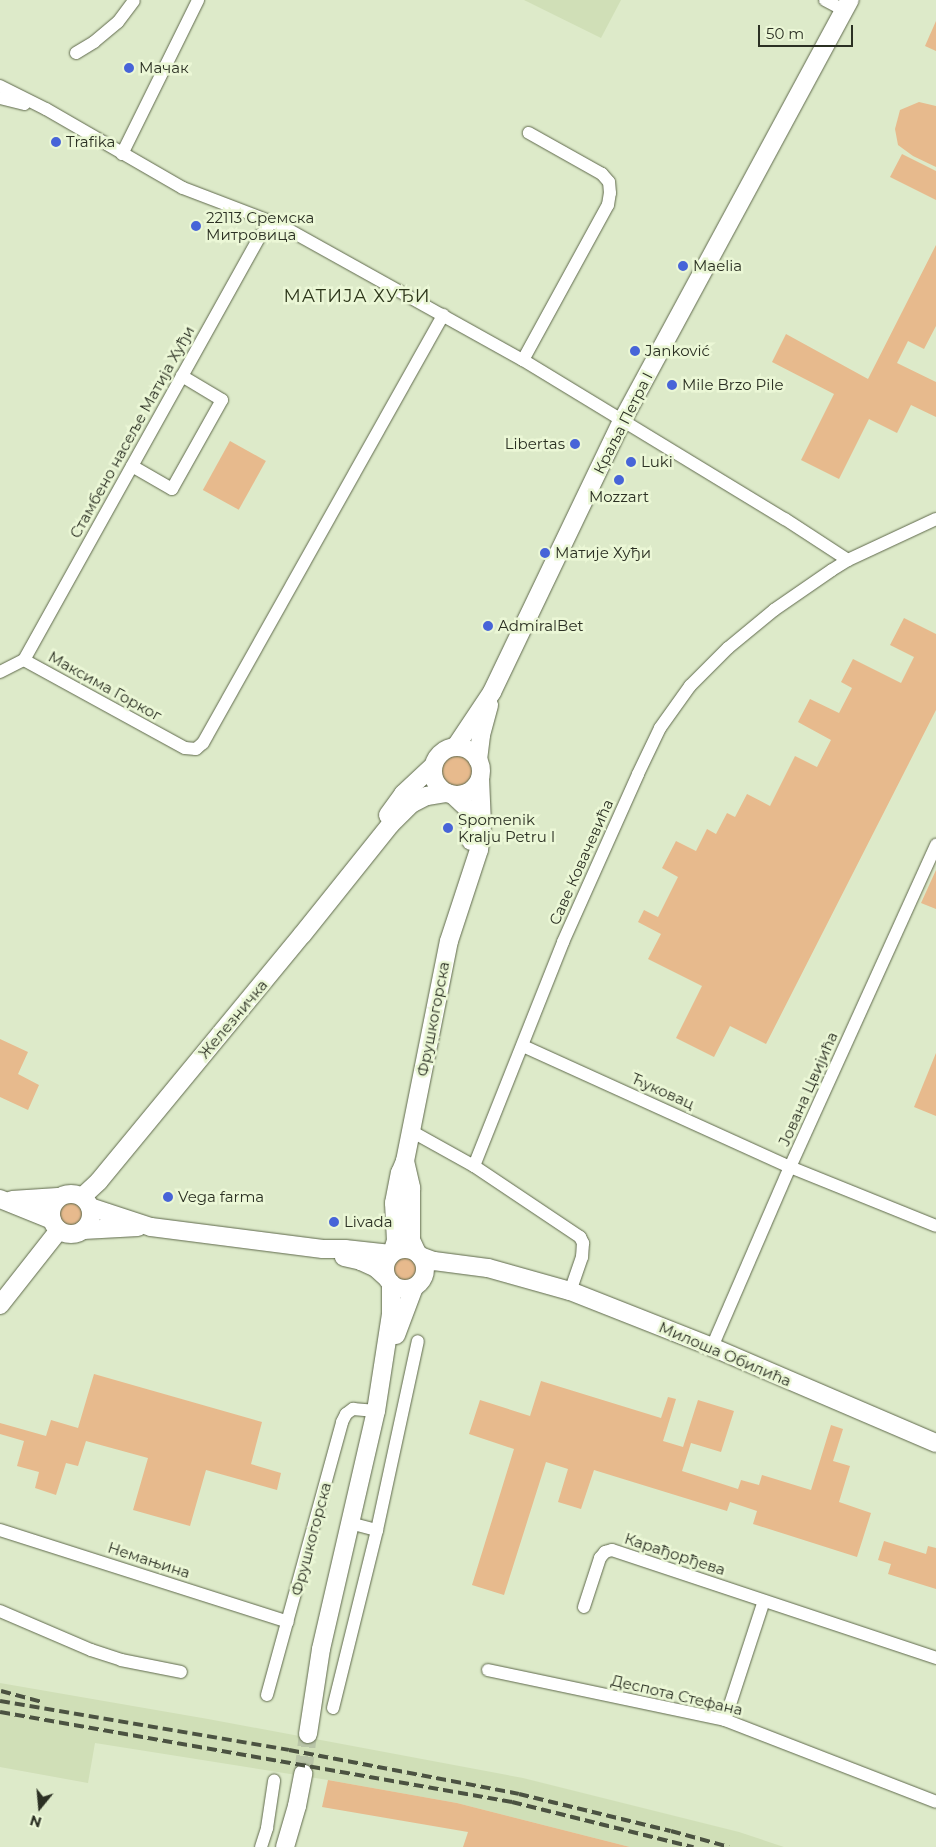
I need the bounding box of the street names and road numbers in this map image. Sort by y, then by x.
street label: Стамбено насеље Матија Хуђи [66,323,198,541]
street label: Краља Петра I [590,369,656,477]
street label: Максима Горког [45,647,165,725]
street label: Саве Ковачевића [545,796,617,928]
street label: Фрушкогорска [413,960,453,1078]
street label: Железничка [195,976,271,1062]
street label: Јована Цвијића [775,1029,841,1149]
street label: Ћуковац [629,1069,697,1113]
street label: Милоша Обилића [656,1318,794,1390]
street label: Фрушкогорска [287,1480,335,1598]
street label: Карађорђева [622,1529,728,1579]
street label: Немањина [106,1538,192,1582]
street label: Деспота Стефана [610,1671,744,1719]

